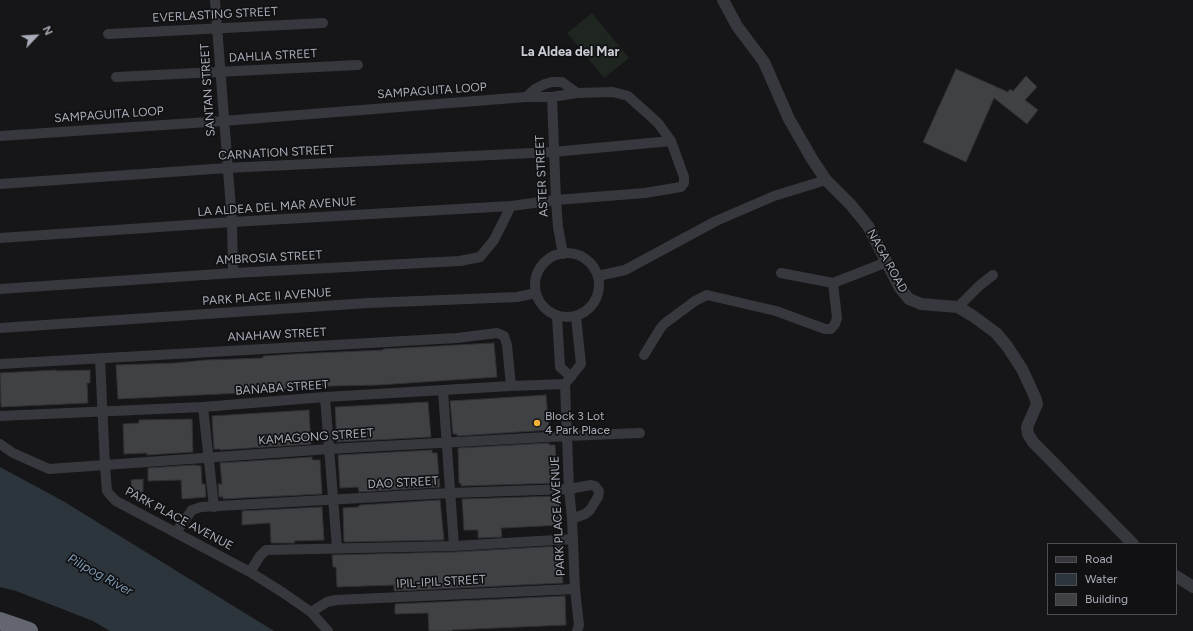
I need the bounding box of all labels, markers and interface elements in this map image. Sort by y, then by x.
street label: EVERLASTING STREET [152,5,278,25]
north arrow [16,16,56,56]
text: N [40,24,55,37]
street label: SANTAN STREET [198,43,218,137]
district label: La Aldea del Mar [521,44,619,60]
street label: DAHLIA STREET [229,46,317,66]
street label: SAMPAGUITA LOOP [377,80,487,102]
street label: SAMPAGUITA LOOP [54,104,164,126]
street label: ASTER STREET [533,135,551,217]
street label: CARNATION STREET [218,143,334,163]
street label: LA ALDEA DEL MAR AVENUE [197,194,357,220]
street label: NAGA ROAD [864,227,910,295]
street label: AMBROSIA STREET [215,248,323,268]
street label: PARK PLACE II AVENUE [202,285,332,309]
street label: ANAHAW STREET [227,325,327,345]
street label: BANABA STREET [235,378,329,398]
place label: Block 3 Lot 4 Park Place [545,409,610,437]
marker: Block 3 Lot 4 Park Place [532,418,542,428]
street label: KAMAGONG STREET [258,426,374,448]
street label: PARK PLACE AVENUE [548,455,568,577]
street label: DAO STREET [367,474,439,492]
street label: PARK PLACE AVENUE [122,484,236,554]
legend [1047,543,1177,615]
water label: Pilipog River [65,551,135,599]
text: Road [1085,552,1113,566]
street label: IPIL-IPIL STREET [396,572,486,592]
text: Water [1085,572,1117,586]
text: Building [1085,592,1128,606]

